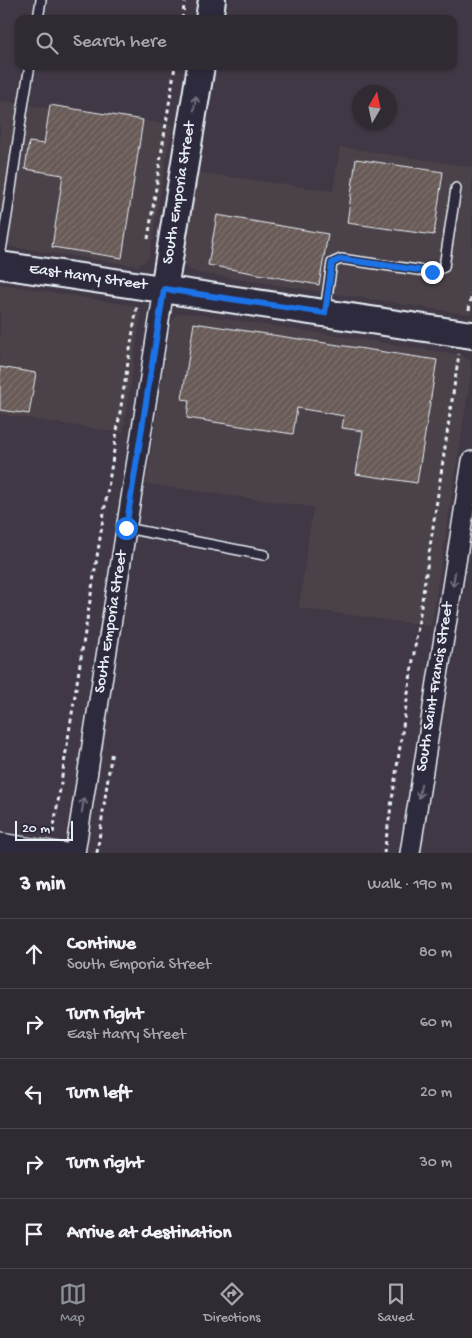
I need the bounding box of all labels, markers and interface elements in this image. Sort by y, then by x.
search box [15,15,457,70]
icon: search [33,29,61,57]
text: Search here [73,31,167,54]
north arrow [352,85,397,130]
one-way arrow [190,95,200,111]
street label: South Emporia Street [159,119,201,266]
street label: East Harry Street [28,260,150,296]
route end [421,261,444,284]
route start [115,517,138,540]
street label: South Emporia Street [91,548,133,695]
one-way arrow [448,570,458,586]
street label: South Saint Francis Street [413,599,459,773]
one-way arrow [415,783,425,799]
one-way arrow [78,797,88,813]
scale bar [15,818,72,841]
text: 20 m [22,821,50,838]
text: 3 min [20,873,65,898]
text: Walk · 190 m [368,876,452,895]
text: Continue [67,933,136,956]
icon: ahead [20,940,48,968]
text: 80 m [419,944,452,963]
text: South Emporia Street [67,956,211,975]
text: Turn right [67,1003,143,1026]
icon: right [20,1010,48,1038]
text: 60 m [420,1014,452,1033]
text: East Harry Street [67,1026,186,1045]
icon: left [20,1080,48,1108]
text: Turn left [67,1082,131,1105]
text: 20 m [420,1084,452,1103]
icon: right [20,1150,48,1178]
text: Turn right [67,1152,143,1175]
text: 30 m [419,1154,452,1173]
icon: arrive [20,1220,48,1248]
text: Arrive at destination [67,1222,231,1245]
tab: Map [59,1280,87,1327]
tab: Directions [204,1280,261,1327]
tab: Saved [378,1280,413,1327]

